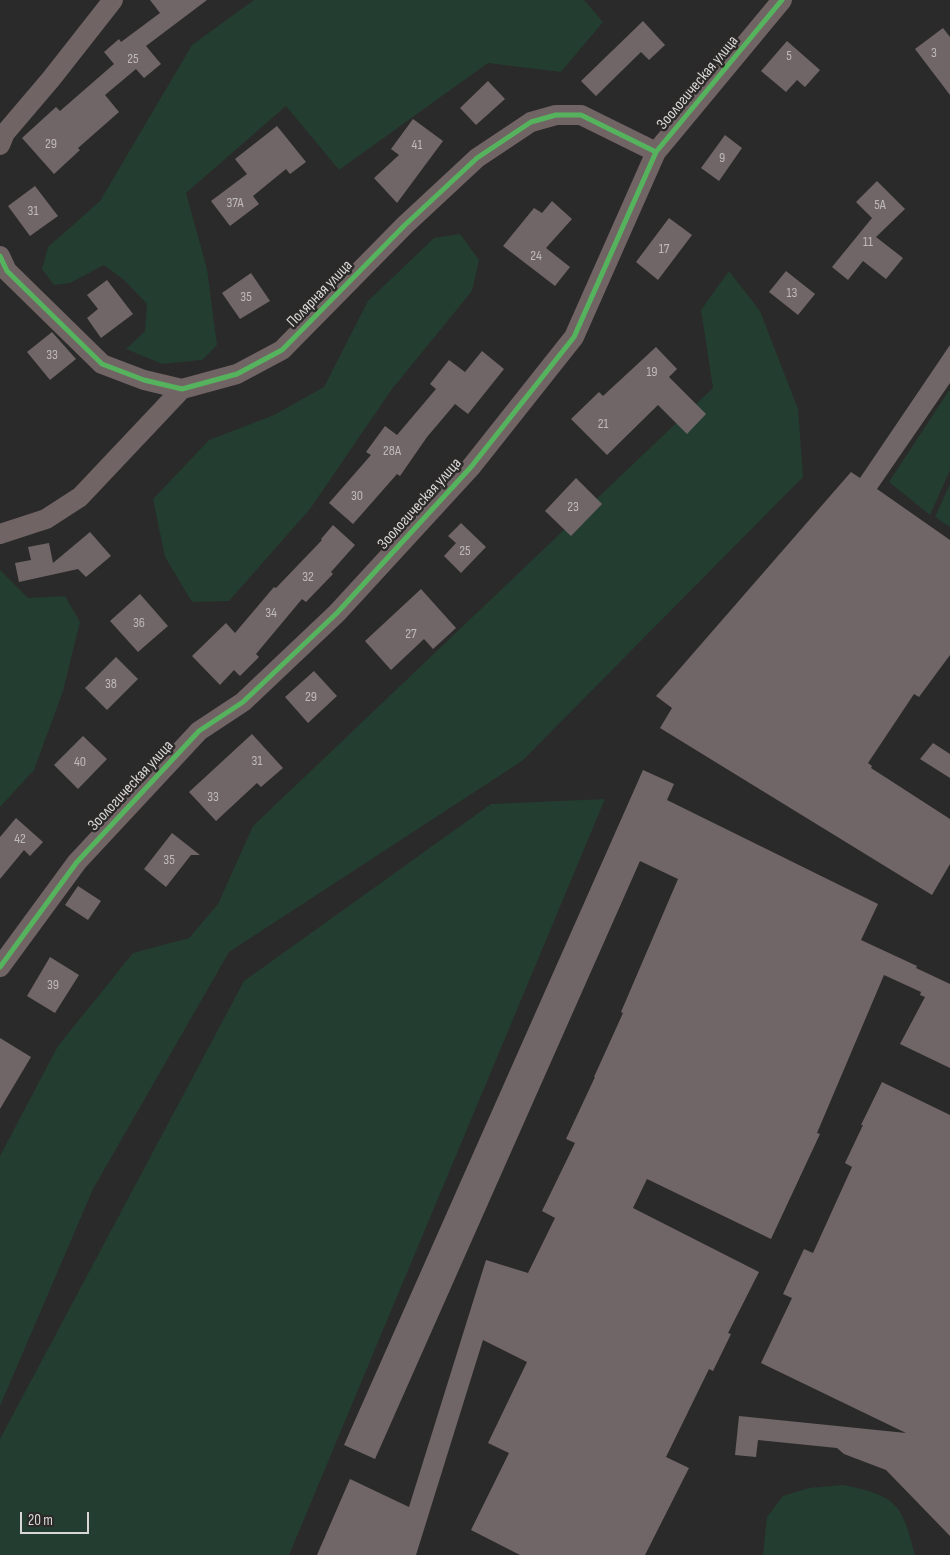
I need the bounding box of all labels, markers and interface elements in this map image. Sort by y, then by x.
street label: Зоологическая улица [653,32,743,134]
house number: 3 [931,45,937,61]
house number: 5 [786,48,792,64]
house number: 25 [127,51,139,67]
house number: 29 [45,136,57,152]
house number: 41 [412,137,422,153]
house number: 9 [719,150,725,166]
house number: 37А [226,195,244,211]
house number: 5А [874,197,886,213]
house number: 31 [28,203,38,219]
house number: 11 [863,234,873,250]
house number: 17 [659,241,669,257]
house number: 24 [530,248,542,264]
street label: Полярная улица [283,256,357,332]
house number: 13 [787,285,797,301]
house number: 35 [240,289,252,305]
house number: 33 [46,347,58,363]
house number: 19 [646,364,658,380]
house number: 21 [598,416,608,432]
house number: 28А [383,443,401,459]
street label: Зоологическая улица [374,454,466,554]
house number: 30 [351,488,363,504]
house number: 23 [567,499,579,515]
house number: 25 [459,543,471,559]
house number: 32 [302,569,314,585]
house number: 34 [265,605,277,621]
house number: 36 [133,615,145,631]
house number: 27 [405,626,417,642]
house number: 38 [105,676,117,692]
house number: 29 [305,689,317,705]
street label: Зоологическая улица [84,737,178,835]
house number: 31 [252,753,262,769]
house number: 40 [74,754,86,770]
house number: 33 [207,789,219,805]
house number: 42 [14,831,26,847]
house number: 35 [163,852,175,868]
house number: 39 [47,977,59,993]
scale bar [22,1502,91,1534]
text: 20 m [28,1511,53,1530]

